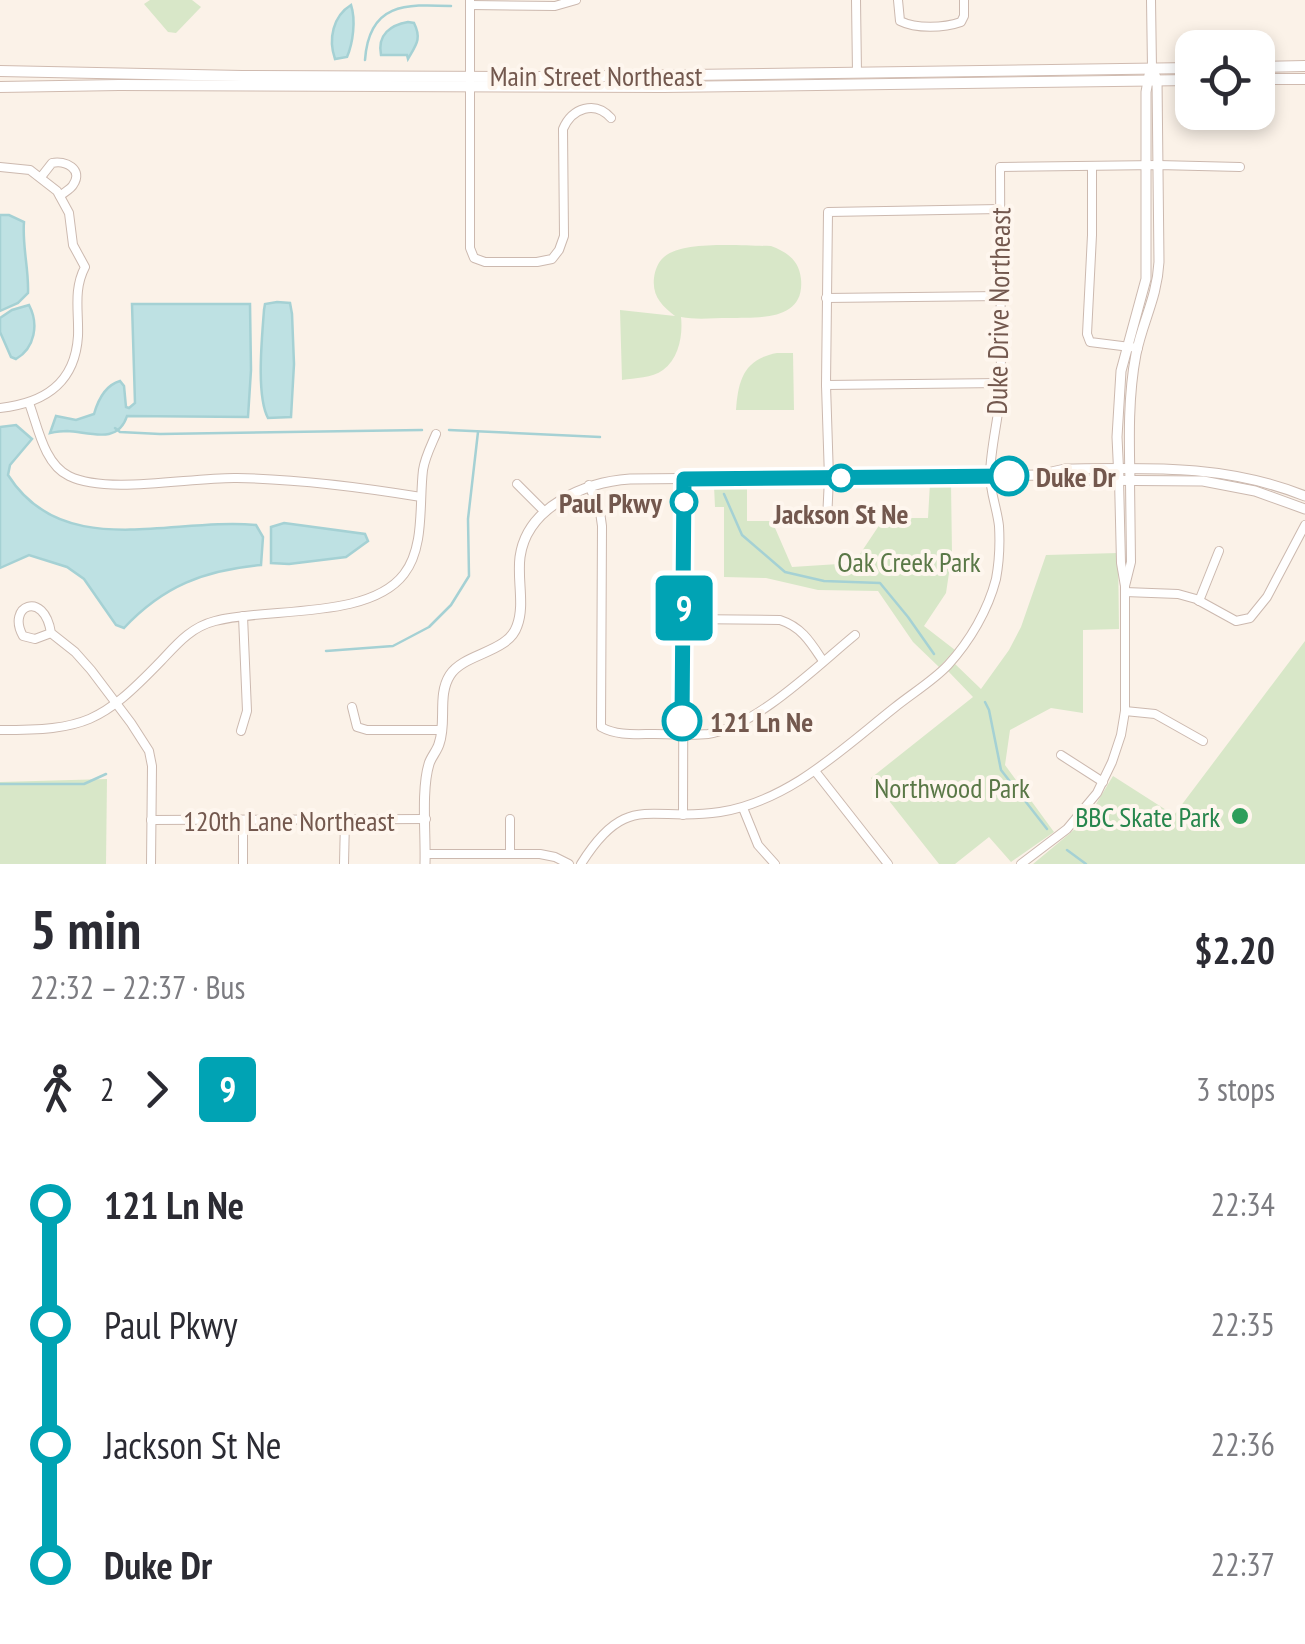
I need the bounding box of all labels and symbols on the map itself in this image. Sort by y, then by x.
street label: Main Street Northeast [490,57,703,94]
street label: Duke Drive Northeast [978,207,1018,415]
marker: Duke Dr [990,457,1028,495]
place label: Duke Dr [1036,458,1116,495]
marker: Jackson St Ne [828,465,854,491]
place label: Paul Pkwy [559,484,663,521]
marker: Paul Pkwy [671,489,697,515]
place label: Jackson St Ne [773,495,908,532]
park label: Oak Creek Park [837,543,981,580]
line badge: 9 [652,576,716,640]
marker: 121 Ln Ne [663,702,701,740]
place label: 121 Ln Ne [710,703,813,740]
park label: Northwood Park [874,769,1030,806]
place label: BBC Skate Park [1075,798,1220,835]
street label: 120th Lane Northeast [183,802,395,839]
marker: BBC Skate Park [1229,805,1251,827]

